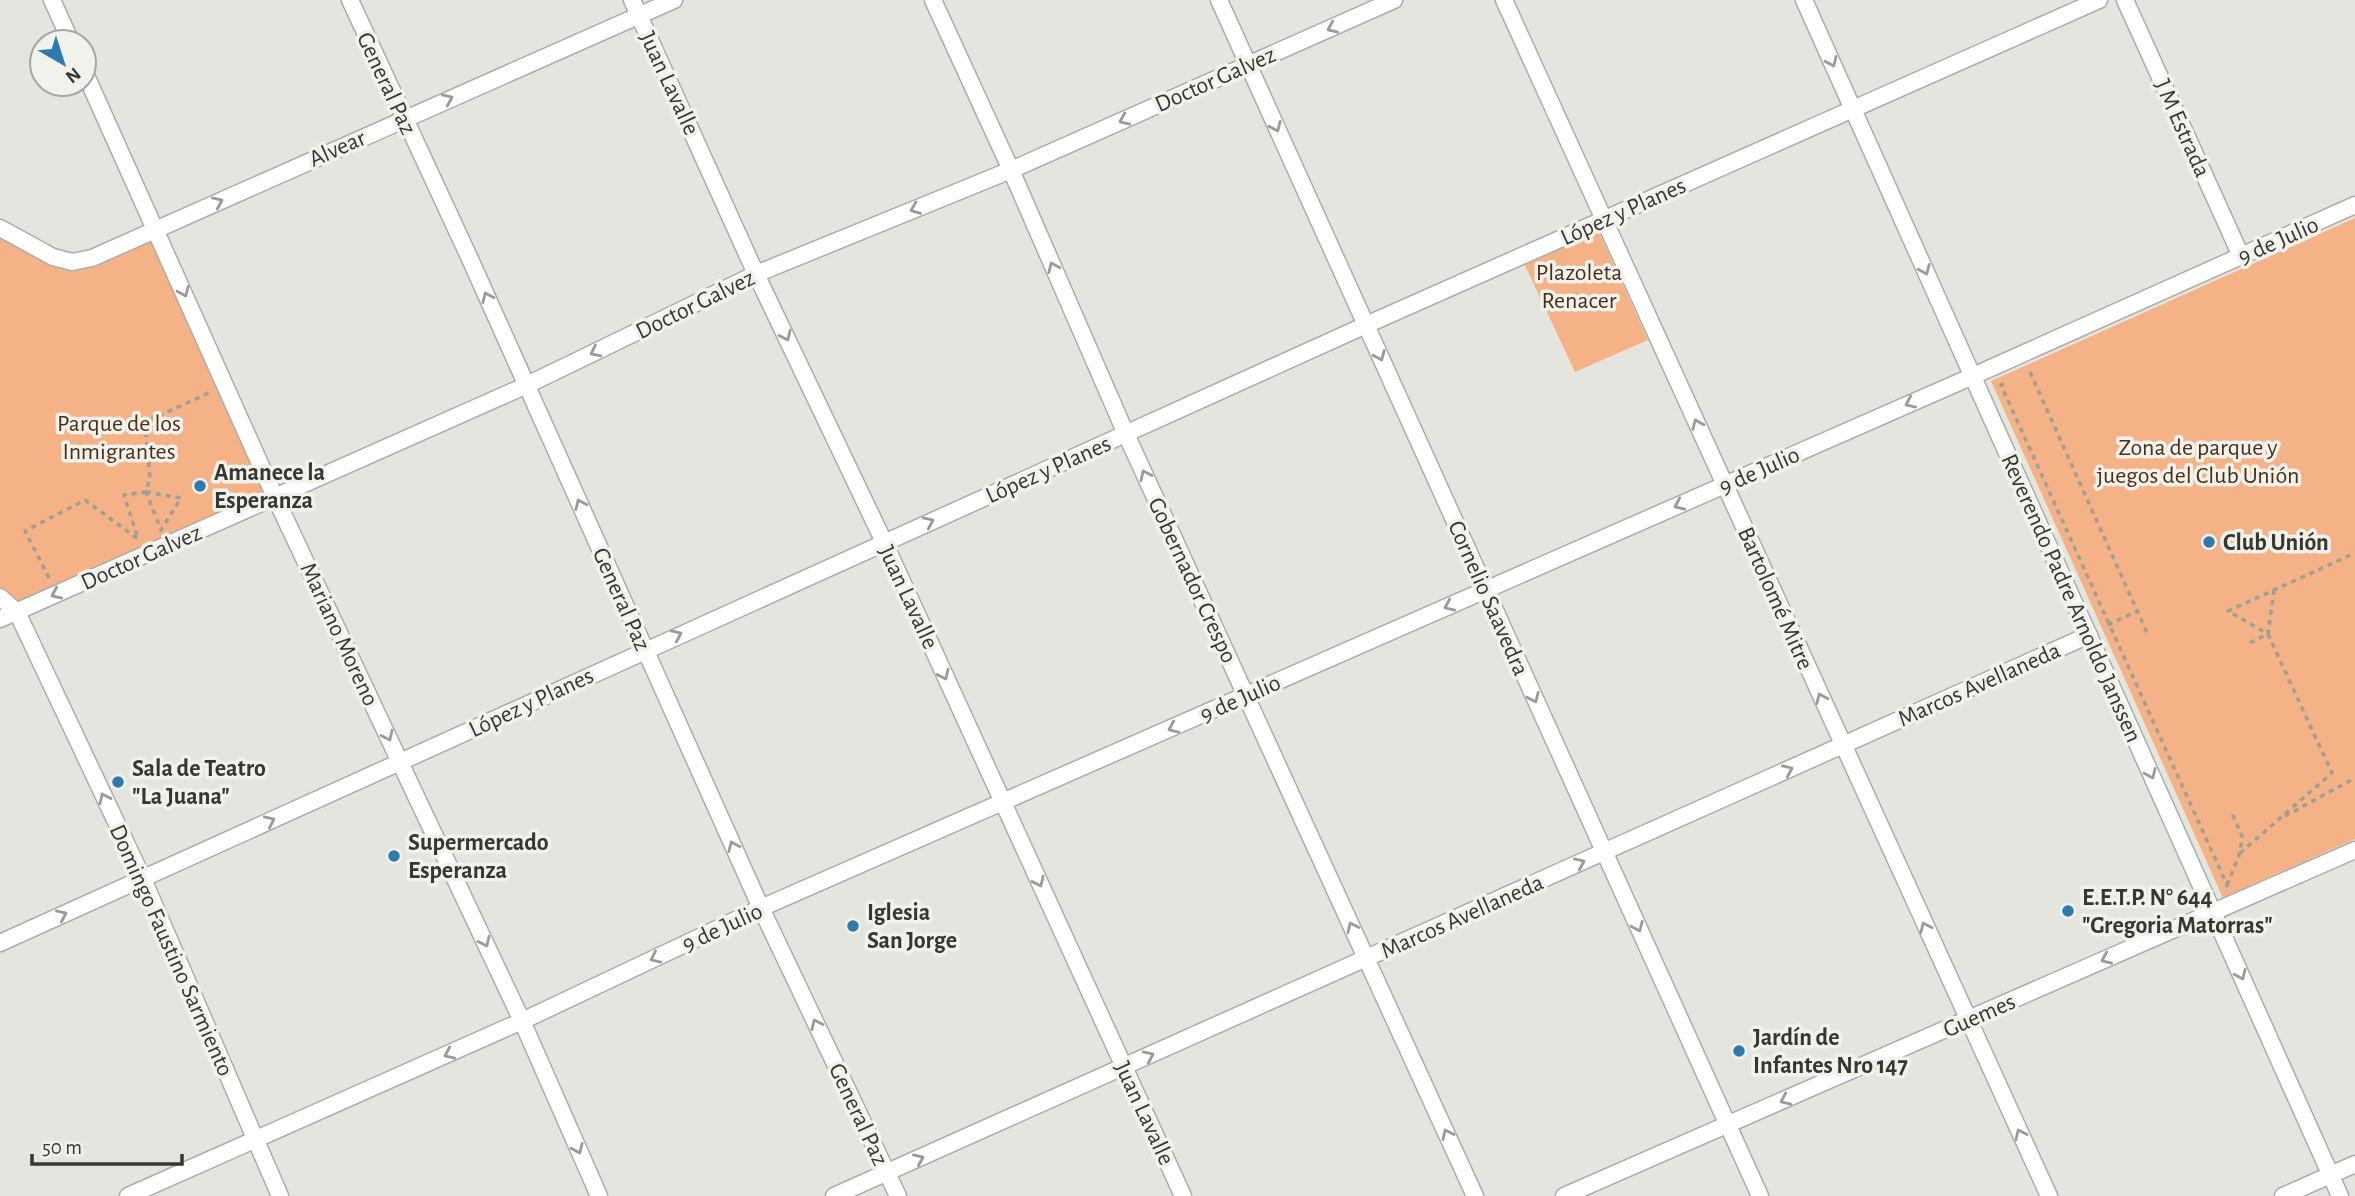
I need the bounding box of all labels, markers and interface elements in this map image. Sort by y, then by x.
one-way arrow [1327,20,1339,34]
north arrow [28,28,98,98]
street label: Juan Lavalle [635,28,703,139]
street label: General Paz [352,29,420,138]
street label: Doctor Galvez [1152,43,1279,117]
one-way arrow [1824,55,1838,67]
text: N [62,64,84,87]
street label: J M Estrada [2150,76,2214,181]
one-way arrow [441,93,454,107]
one-way arrow [1119,112,1131,126]
one-way arrow [1268,120,1282,132]
street label: Alvear [305,126,370,172]
street label: López y Planes [1557,174,1690,250]
one-way arrow [211,196,223,210]
one-way arrow [909,201,921,215]
street label: 9 de Julio [2234,213,2322,269]
park label: Plazoleta Renacer [1536,261,1622,313]
one-way arrow [1047,262,1061,274]
one-way arrow [1917,263,1931,275]
street label: Doctor Galvez [632,266,759,344]
one-way arrow [176,285,190,297]
one-way arrow [481,292,495,304]
one-way arrow [777,328,791,341]
one-way arrow [590,344,602,358]
one-way arrow [1372,349,1386,362]
one-way arrow [1905,395,1917,409]
park label: Parque de los Inmigrantes [57,412,181,464]
one-way arrow [1691,419,1705,431]
street label: López y Planes [982,432,1115,508]
park label: Zona de parque y juegos del Club Unión [2097,436,2299,488]
street label: 9 de Julio [1715,443,1803,499]
street label: Reverendo Padre Arnoldo Janssen [1996,451,2146,746]
place label: Amanece la Esperanza [214,461,325,513]
one-way arrow [1139,470,1153,482]
marker: Amanece la Esperanza [192,478,208,494]
street label: Gobernador Crespo [1143,494,1241,667]
one-way arrow [1674,497,1687,511]
one-way arrow [574,499,588,512]
one-way arrow [922,516,935,530]
street label: Cornelio Saavedra [1443,517,1533,680]
street label: Doctor Galvez [78,521,205,595]
street label: Bartolomé Mitre [1733,523,1817,673]
place label: Club Unión [2223,531,2329,555]
marker: Club Unión [2201,534,2217,550]
street label: Juan Lavalle [874,542,942,653]
street label: General Paz [588,544,654,655]
street label: Mariano Moreno [295,559,383,710]
one-way arrow [51,586,63,600]
one-way arrow [1444,598,1456,612]
one-way arrow [670,629,682,643]
street label: Marcos Avellaneda [1895,638,2064,731]
street label: López y Planes [465,664,597,742]
one-way arrow [936,668,950,680]
street label: 9 de Julio [1196,671,1284,727]
one-way arrow [1526,691,1540,703]
one-way arrow [1815,693,1829,705]
one-way arrow [1168,719,1180,733]
one-way arrow [380,729,394,741]
place label: Sala de Teatro "La Juana" [132,757,266,809]
one-way arrow [1781,764,1793,778]
one-way arrow [2143,766,2157,779]
marker: Sala de Teatro "La Juana" [110,774,126,790]
one-way arrow [98,792,112,805]
one-way arrow [263,815,275,829]
street label: Domingo Faustino Sarmiento [105,821,237,1080]
place label: Supermercado Esperanza [408,831,549,883]
one-way arrow [727,841,741,853]
marker: Supermercado Esperanza [386,848,402,864]
one-way arrow [1573,857,1585,871]
street label: Marcos Avellaneda [1378,870,1547,963]
one-way arrow [1031,874,1045,887]
place label: E.E.T.P. N° 644 "Gregoria Matorras" [2082,886,2273,938]
street label: 9 de Julio [679,899,766,957]
place label: Iglesia San Jorge [867,901,957,953]
marker: E.E.T.P. N° 644 "Gregoria Matorras" [2060,903,2076,919]
one-way arrow [55,909,68,923]
marker: Iglesia San Jorge [845,918,861,934]
one-way arrow [1630,920,1644,933]
one-way arrow [1346,922,1360,934]
one-way arrow [1919,922,1933,935]
one-way arrow [477,934,491,947]
one-way arrow [650,950,662,964]
one-way arrow [2100,951,2112,965]
one-way arrow [2233,967,2247,980]
street label: Guemes [1940,989,2019,1042]
one-way arrow [810,1018,824,1031]
place label: Jardín de Infantes Nro 147 [1753,1026,1908,1078]
marker: Jardín de Infantes Nro 147 [1731,1043,1747,1059]
one-way arrow [444,1046,456,1060]
one-way arrow [1142,1050,1154,1064]
street label: Juan Lavalle [1110,1058,1178,1169]
street label: General Paz [824,1060,892,1169]
one-way arrow [1780,1092,1792,1106]
scale bar [32,1122,182,1166]
one-way arrow [1441,1129,1455,1141]
one-way arrow [2014,1129,2028,1141]
text: 50 m [42,1137,82,1158]
one-way arrow [570,1142,584,1154]
one-way arrow [912,1153,924,1167]

